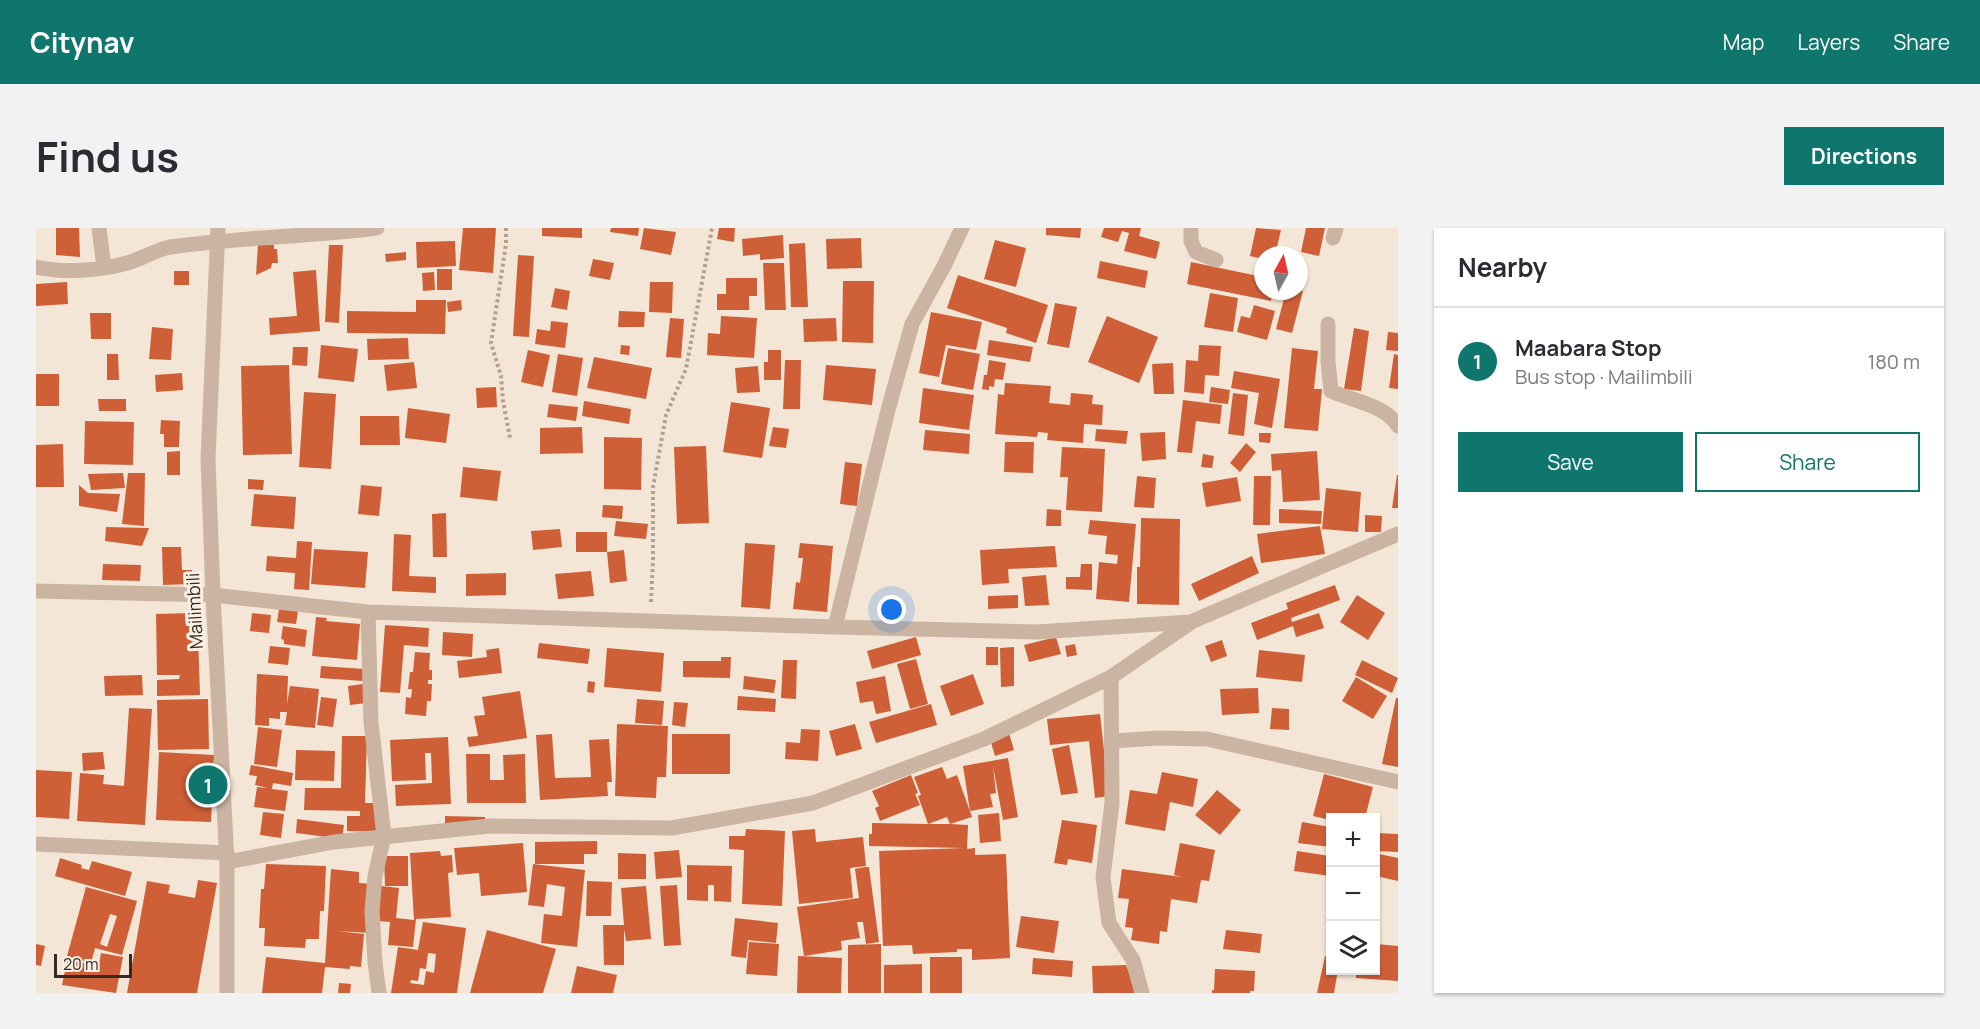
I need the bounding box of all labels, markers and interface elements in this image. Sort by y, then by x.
text: Citynav [30,23,134,61]
text: Map [1723,28,1764,56]
text: Layers [1797,28,1860,56]
text: Share [1893,28,1950,56]
text: Find us [36,127,179,185]
button: Directions [1784,127,1944,185]
north arrow [1254,246,1308,300]
text: Nearby [1458,249,1547,285]
text: Maabara Stop [1515,333,1662,363]
text: 1 [1473,348,1482,375]
text: 180 m [1867,348,1920,375]
text: Bus stop · Mailimbili [1515,363,1693,390]
button: Save [1458,432,1683,492]
button: Share [1695,432,1920,492]
street label: Mailimbili [180,572,208,650]
your location [877,595,906,624]
pin: 1 [188,762,228,808]
map controls [1326,813,1380,975]
button: + [1326,813,1380,867]
button: − [1326,867,1380,921]
button: layers [1326,921,1380,975]
scale bar [54,951,132,978]
text: 20 m [63,953,99,975]

